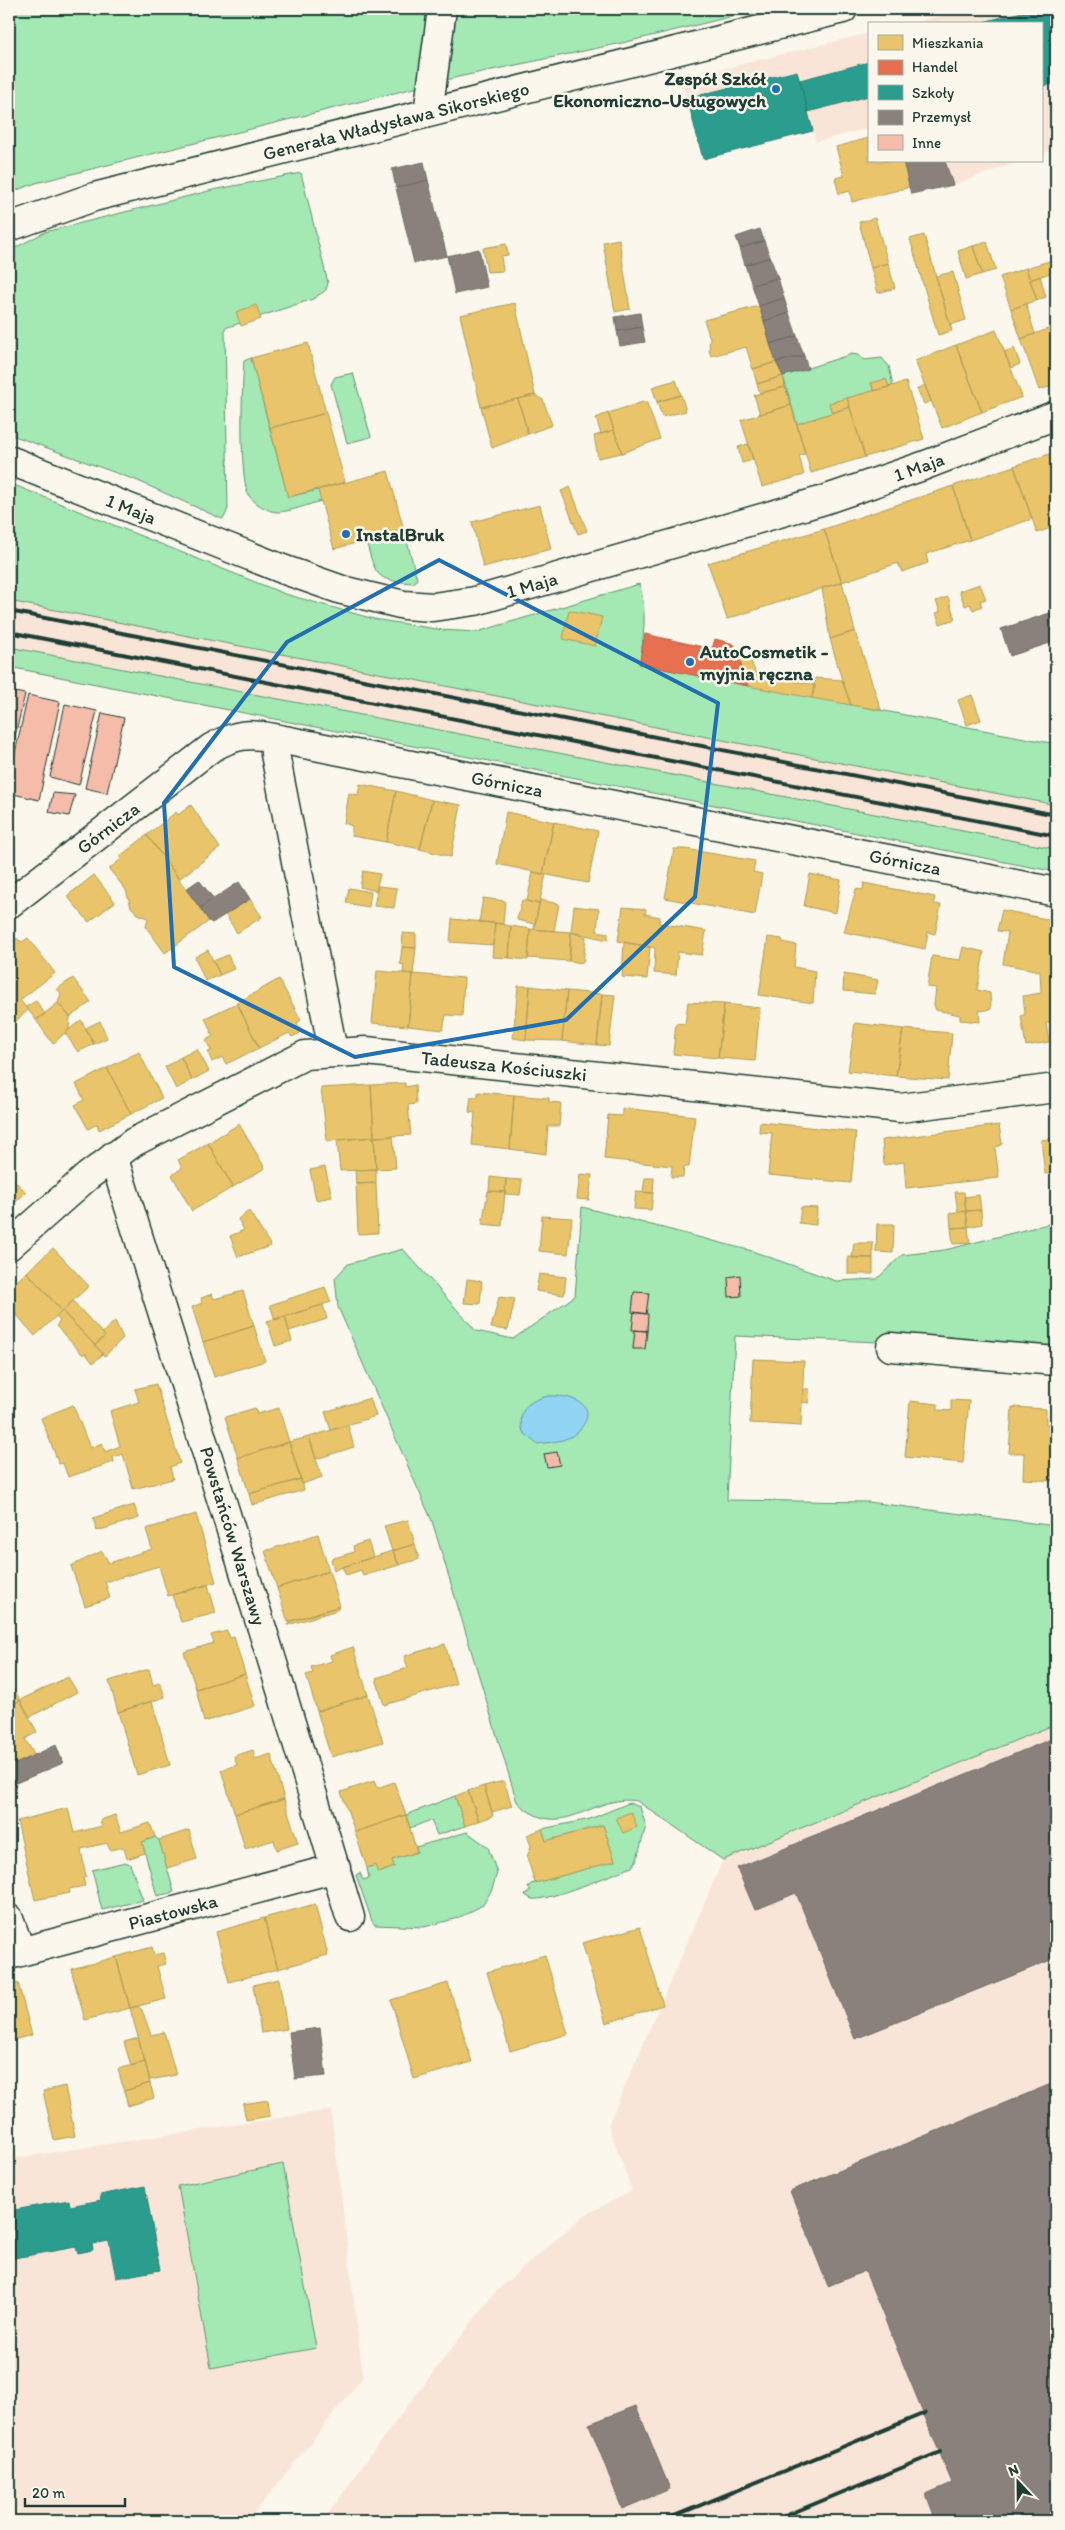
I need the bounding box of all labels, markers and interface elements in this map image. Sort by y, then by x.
legend [868,22,1042,162]
text: Mieszkania [912,34,984,52]
text: Handel [912,58,959,76]
place label: Zespół Szkół Ekonomiczno-Usługowych [553,67,767,112]
street label: Generała Władysława Sikorskiego [260,77,532,165]
marker: Zespół Szkół Ekonomiczno-Usługowych [770,83,782,95]
text: Szkoły [912,84,954,102]
text: Przemysł [912,108,972,126]
text: Inne [912,134,941,152]
street label: 1 Maja [891,447,947,487]
street label: 1 Maja [103,489,159,529]
place label: InstalBruk [356,523,445,546]
marker: InstalBruk [340,528,352,540]
street label: 1 Maja [504,567,560,603]
place label: AutoCosmetik - myjnia ręczna [699,640,829,685]
marker: AutoCosmetik - myjnia ręczna [684,656,696,668]
street label: Górnicza [469,766,545,802]
street label: Górnicza [72,797,144,859]
street label: Górnicza [867,844,943,880]
street label: Tadeusza Kościuszki [420,1046,588,1086]
street label: Powstańców Warszawy [195,1444,271,1628]
street label: Piastowska [126,1889,220,1935]
north arrow [992,2458,1042,2508]
text: N [1006,2461,1021,2480]
scale bar [25,2475,125,2507]
text: 20 m [32,2484,66,2502]

